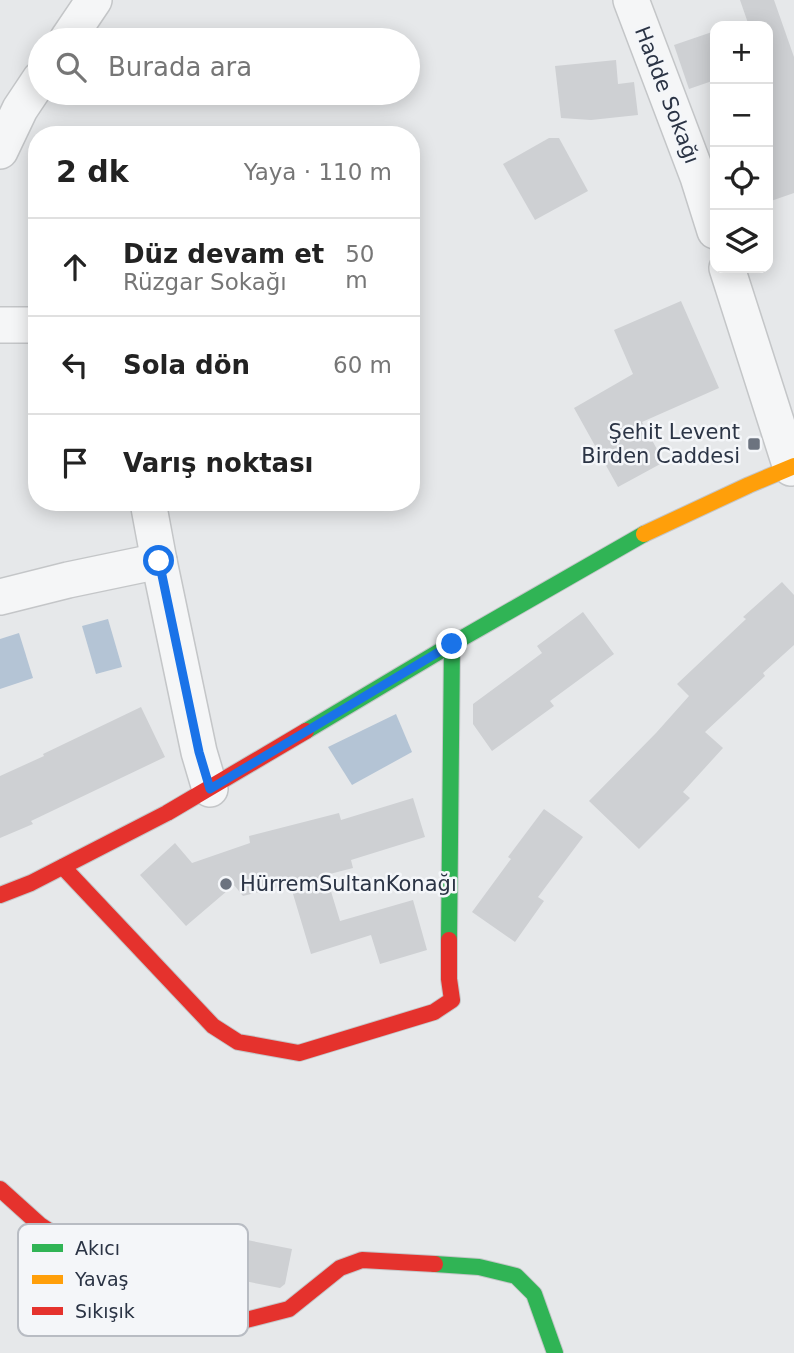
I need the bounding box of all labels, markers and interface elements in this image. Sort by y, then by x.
map controls [710,21,773,273]
button: + [710,21,773,84]
street label: Hadde Sokağı [630,23,704,167]
search box [28,28,420,105]
icon: search [52,48,90,86]
text: Burada ara [108,52,252,82]
button: − [710,84,773,147]
button: locate [710,147,773,210]
text: 2 dk [56,154,129,189]
text: Yaya · 110 m [244,159,392,185]
button: layers [710,210,773,273]
text: Düz devam et [123,239,324,269]
text: 50 m [345,241,375,293]
icon: ahead [56,248,94,286]
text: Rüzgar Sokağı [123,269,287,295]
icon: left [56,346,94,384]
text: Sola dön [123,350,250,380]
text: 60 m [333,352,392,378]
place label: Şehit Levent Birden Caddesi [581,420,740,468]
marker: Şehit Levent Birden Caddesi [746,436,762,452]
icon: arrive [56,444,94,482]
text: Varış noktası [123,448,314,478]
route start [143,545,174,576]
route end [436,628,467,659]
place label: HürremSultanKonağı [240,872,457,896]
marker: HürremSultanKonağı [218,876,234,892]
legend [18,1224,248,1336]
text: Akıcı [75,1237,120,1259]
text: Yavaş [74,1268,128,1290]
text: Sıkışık [75,1300,135,1322]

